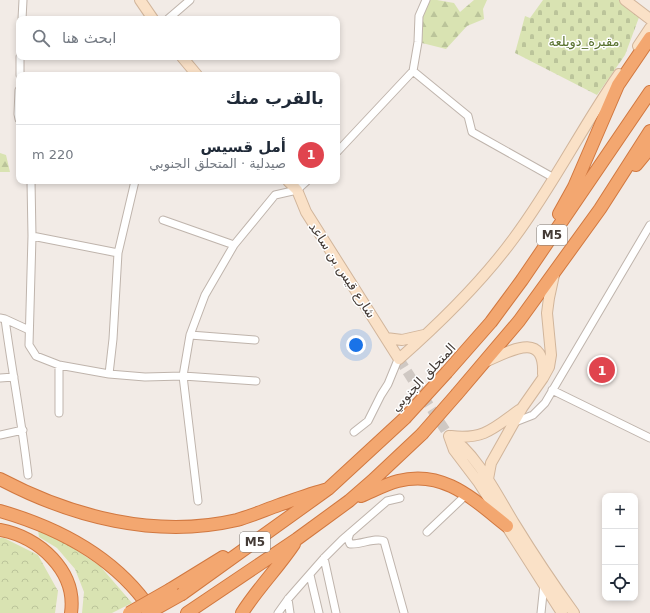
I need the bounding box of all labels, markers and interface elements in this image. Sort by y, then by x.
search box [16,16,340,60]
icon: search [30,27,52,49]
text: ابحث هنا [62,29,117,47]
park label: مقبرة_دويلعة [548,34,620,50]
text: بالقرب منك [226,88,324,108]
text: أمل قسيس [201,138,286,156]
text: 220 m [32,147,74,162]
text: 1 [306,147,316,162]
text: صيدلية · المتحلق الجنوبي [149,156,286,171]
street label: شارع قيس بن ساعد [305,220,379,321]
road number: M5 [537,225,567,245]
your location [346,335,366,355]
street label: المتحلق الجنوبي [388,340,460,415]
pin: 1 [589,355,615,385]
map controls [602,493,638,601]
button: + [602,493,638,529]
button: − [602,529,638,565]
road number: M5 [240,532,270,552]
button: locate [602,565,638,601]

